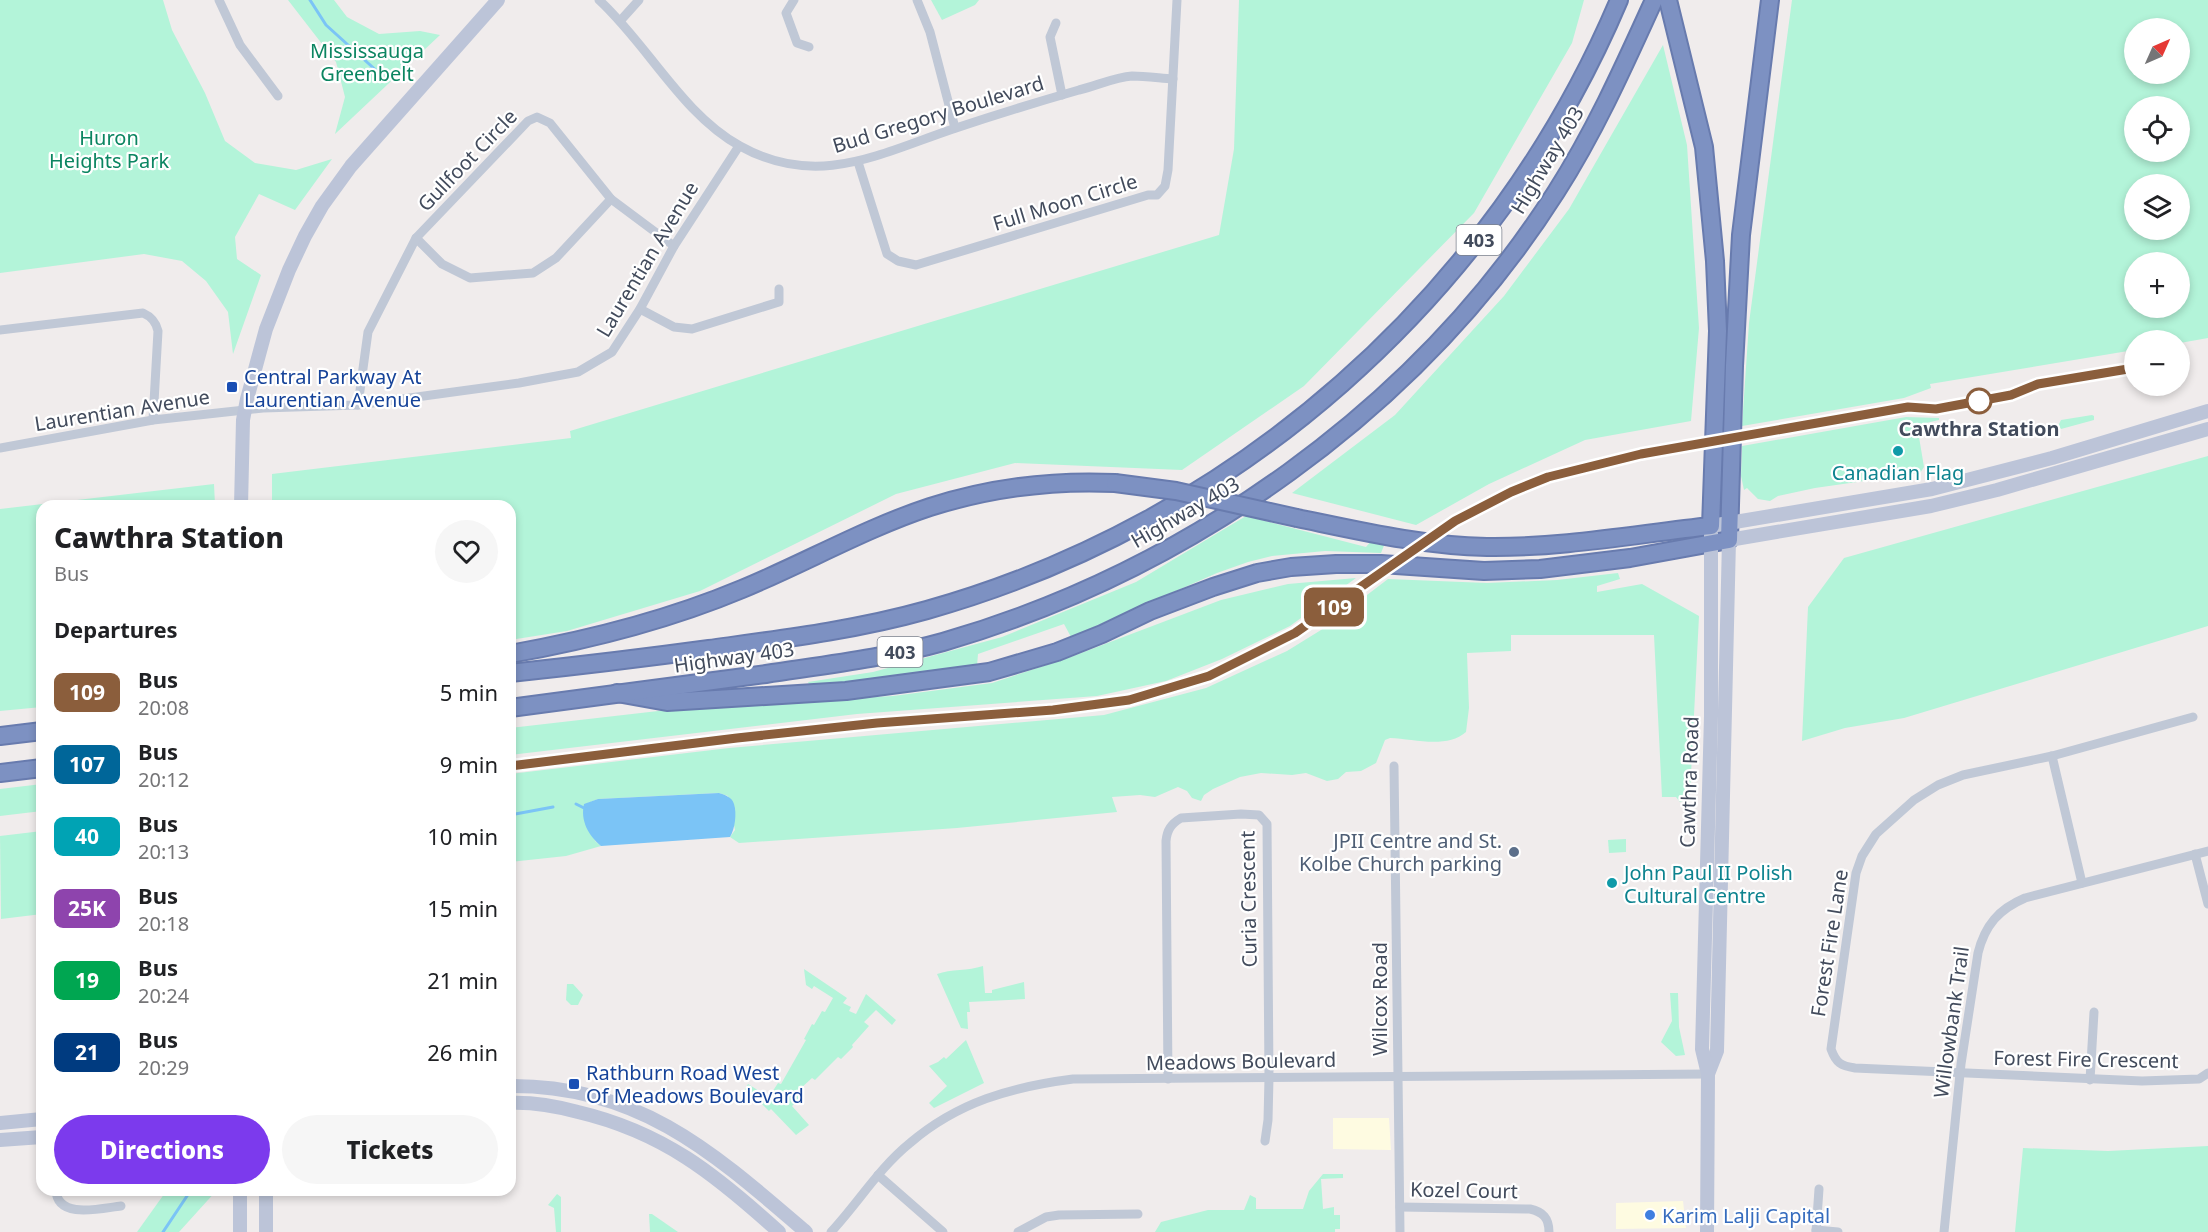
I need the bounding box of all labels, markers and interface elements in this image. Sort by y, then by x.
north arrow [2124,18,2190,84]
map controls [2124,18,2190,396]
park label: Mississauga Greenbelt [310,37,424,87]
street label: Bud Gregory Boulevard [829,69,1047,159]
button: locate [2124,96,2190,162]
street label: Highway 403 [1504,101,1590,219]
street label: Gullfoot Circle [411,103,523,217]
park label: Huron Heights Park [49,124,169,174]
street label: Full Moon Circle [989,167,1141,237]
button: layers [2124,174,2190,240]
street label: Laurentian Avenue [590,176,704,342]
road number: 403 [1456,225,1502,255]
button: + [2124,252,2190,318]
button: − [2124,330,2190,396]
place label: Central Parkway At Laurentian Avenue [244,363,422,413]
marker: Central Parkway At Laurentian Avenue [225,380,239,394]
street label: Laurentian Avenue [33,383,211,437]
marker: Cawthra Station [1966,388,1992,414]
place label: Cawthra Station [1898,415,2060,442]
marker: Canadian Flag [1891,444,1905,458]
place label: Canadian Flag [1832,459,1964,486]
street label: Highway 403 [1126,470,1244,554]
text: Cawthra Station [54,518,284,556]
button: heart [435,520,498,583]
text: Bus [54,560,89,587]
line badge: 109 [1300,588,1368,626]
text: 109 [1316,593,1352,621]
text: Departures [54,614,178,644]
street label: Highway 403 [672,635,796,679]
road number: 403 [878,637,922,667]
text: Bus [138,664,178,694]
text: 5 min [440,677,498,707]
text: 109 [69,678,105,706]
text: 20:08 [138,694,189,721]
street label: Cawthra Road [1673,716,1705,848]
text: Bus [138,736,178,766]
text: 9 min [440,749,498,779]
text: 107 [69,750,105,778]
text: 20:12 [138,766,189,793]
text: Bus [138,808,178,838]
text: 10 min [427,821,498,851]
text: 40 [75,822,99,850]
place label: JPII Centre and St. Kolbe Church parking [1299,827,1502,877]
street label: Curia Crescent [1233,830,1263,968]
text: 20:13 [138,838,189,865]
marker: JPII Centre and St. Kolbe Church parking [1507,845,1521,859]
place label: John Paul II Polish Cultural Centre [1622,859,1793,909]
street label: Forest Fire Lane [1804,867,1854,1019]
marker: John Paul II Polish Cultural Centre [1605,876,1619,890]
text: Bus [138,880,178,910]
text: 15 min [427,893,498,923]
text: 25K [68,894,106,922]
text: 20:18 [138,910,189,937]
street label: Wilcox Road [1366,942,1393,1056]
street label: Willowbank Trail [1927,944,1975,1100]
text: Bus [138,952,178,982]
text: 21 min [427,965,498,995]
text: 19 [75,966,99,994]
text: 20:24 [138,982,189,1009]
text: Bus [138,1024,178,1054]
text: 26 min [427,1037,498,1067]
text: 21 [75,1038,99,1066]
street label: Forest Fire Crescent [1993,1044,2179,1074]
street label: Meadows Boulevard [1146,1046,1336,1076]
text: 20:29 [138,1054,189,1081]
place label: Rathburn Road West Of Meadows Boulevard [586,1059,804,1109]
marker: Rathburn Road West Of Meadows Boulevard [567,1077,581,1091]
button: Directions [54,1115,270,1184]
button: Tickets [282,1115,498,1184]
street label: Kozel Court [1410,1176,1518,1204]
place label: Karim Lalji Capital [1662,1202,1830,1229]
marker: Karim Lalji Capital [1643,1208,1657,1222]

